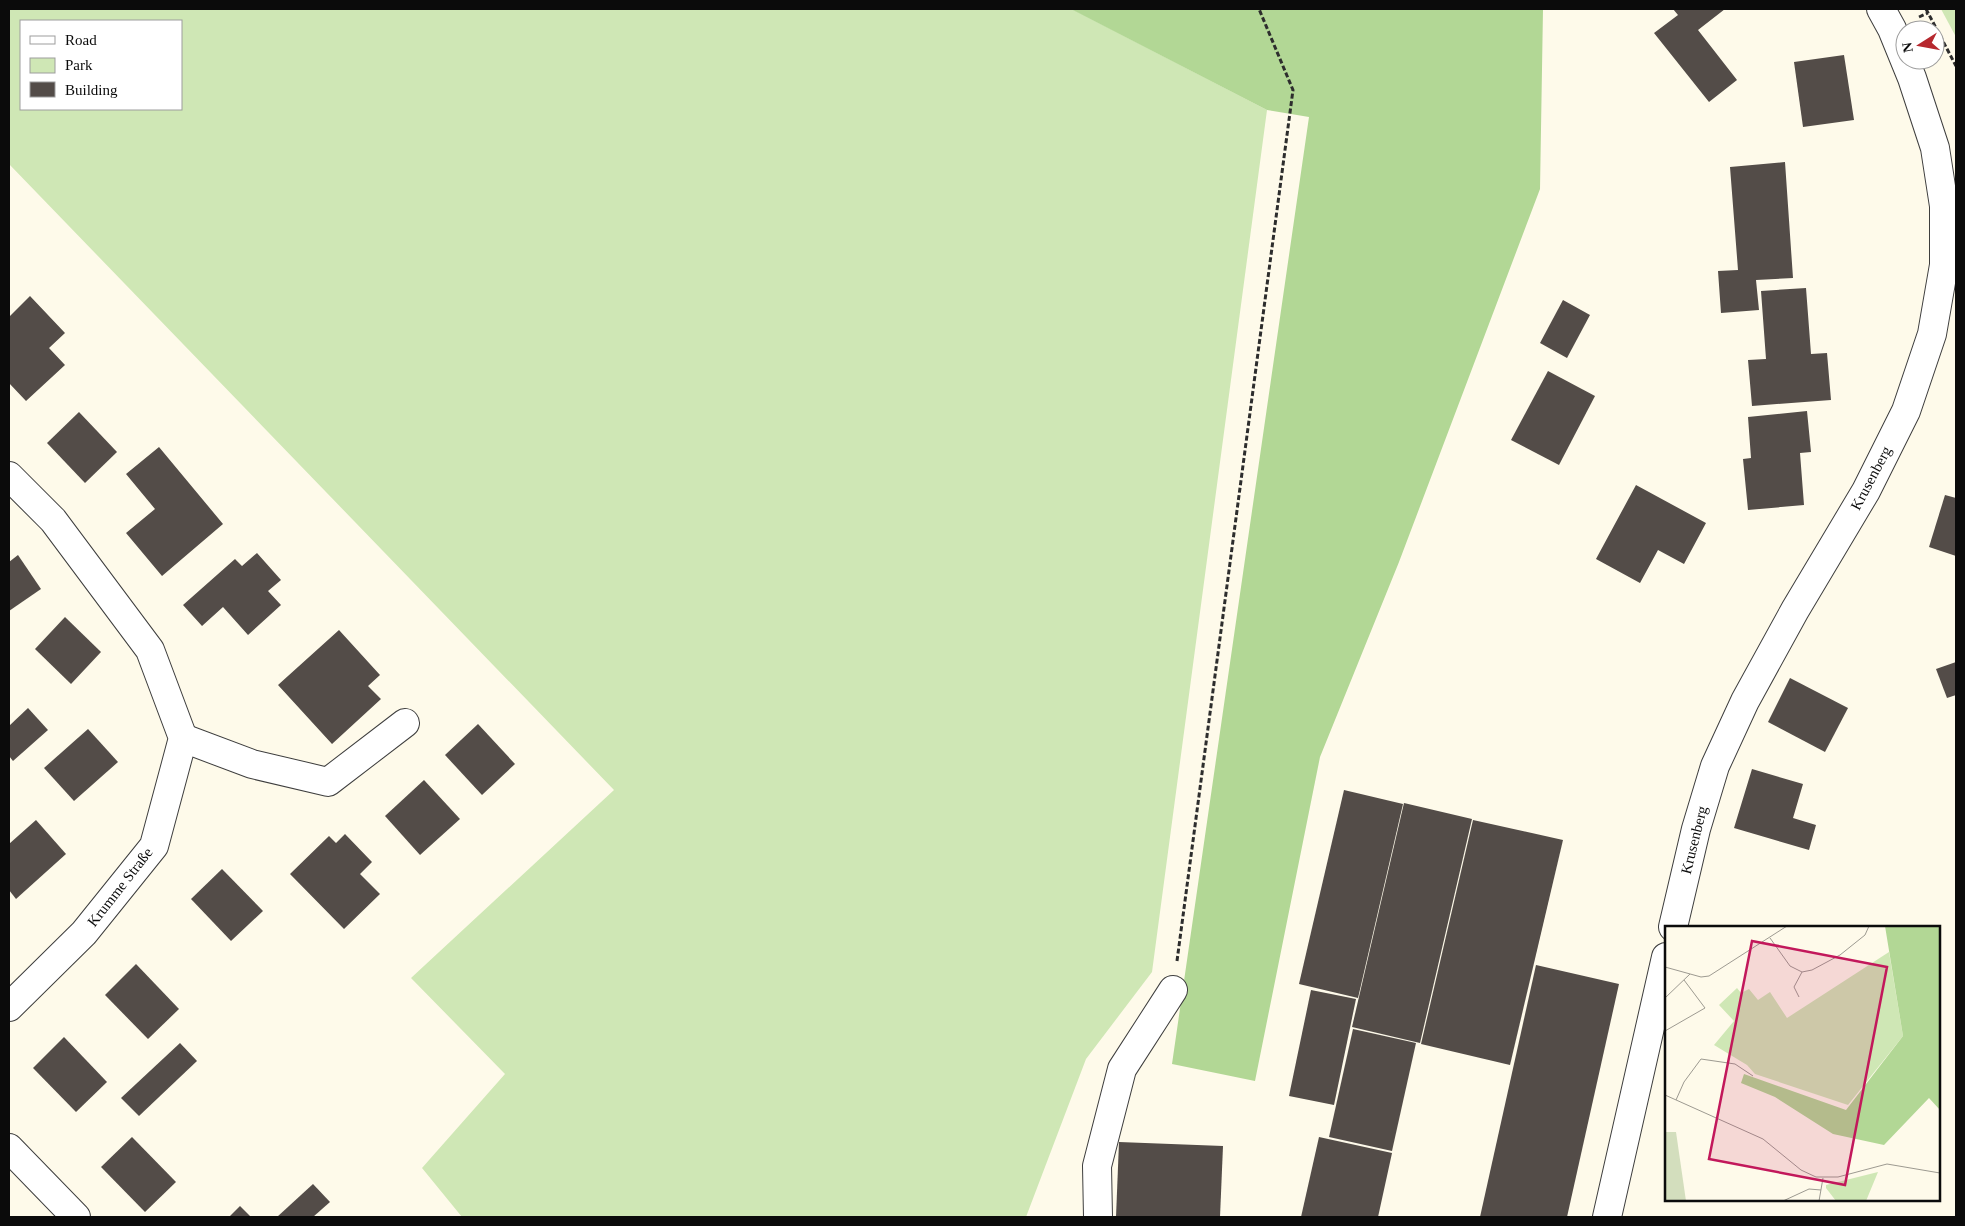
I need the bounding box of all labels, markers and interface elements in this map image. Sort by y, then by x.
legend [20,20,182,110]
north arrow [1895,20,1945,70]
text: Road [65,32,97,48]
text: N [1899,41,1916,54]
text: Park [65,57,93,73]
text: Building [65,82,118,98]
street label: Krusenberg [1848,443,1895,513]
street label: Krusenberg [1678,804,1710,876]
street label: Krumme Straße [84,844,156,930]
inset map [1665,926,1940,1201]

